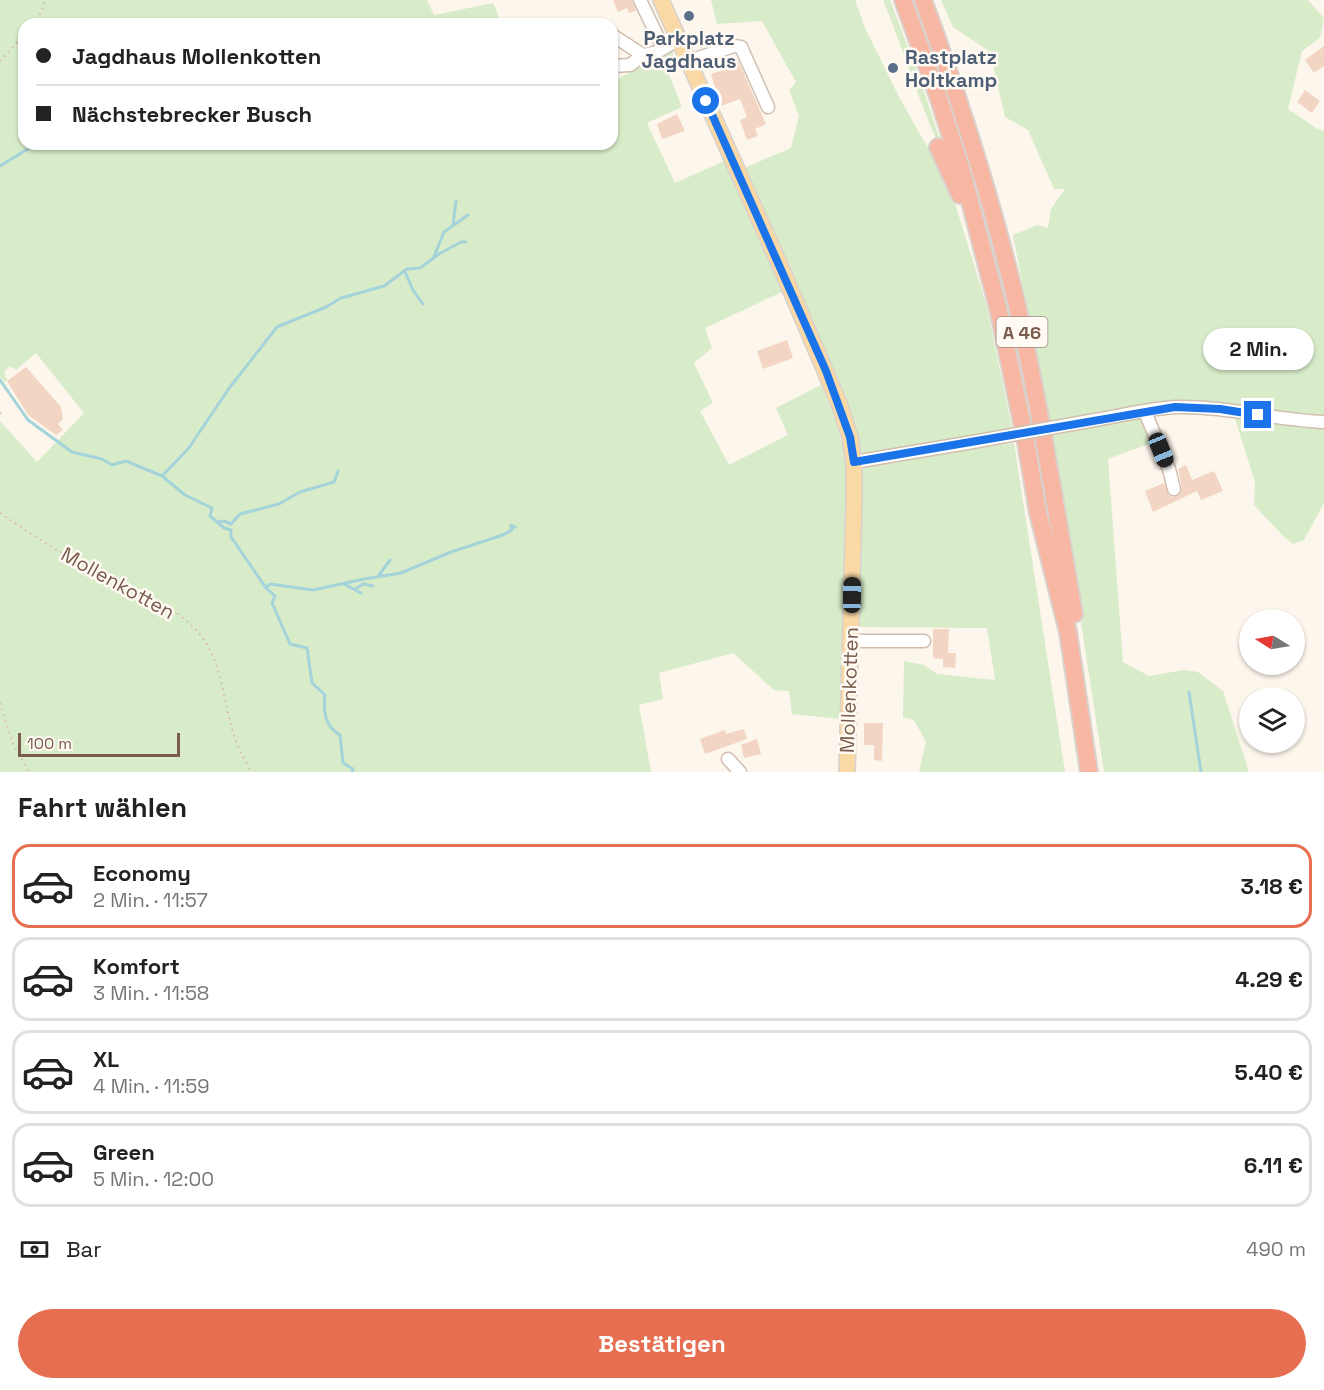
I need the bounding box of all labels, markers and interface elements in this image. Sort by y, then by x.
marker: Parkplatz Jagdhaus [682,9,696,23]
place label: Parkplatz Jagdhaus [642,25,736,74]
text: Jagdhaus Mollenkotten [72,42,321,70]
place label: Rastplatz Holtkamp [905,44,997,93]
marker: Rastplatz Holtkamp [886,61,900,75]
route start [692,87,719,114]
text: Nächstebrecker Busch [72,100,312,128]
road number: A 46 [996,317,1048,347]
callout: 2 Min. [1202,328,1314,370]
text: 2 Min. [1229,336,1288,362]
route end [1244,401,1271,428]
car [1146,430,1176,470]
street label: Mollenkotten [57,541,179,625]
car [843,577,861,613]
north arrow [1239,609,1305,675]
map controls [1239,609,1305,753]
street label: Mollenkotten [834,627,864,753]
button: layers [1239,687,1305,753]
scale bar [18,730,180,758]
text: 100 m [27,733,72,754]
text: Fahrt wählen [18,790,187,825]
icon: car [21,859,75,913]
text: Economy [93,859,191,887]
text: 3.18 € [1241,872,1303,900]
text: 2 Min. · 11:57 [93,887,208,913]
icon: car [21,952,75,1006]
text: Komfort [93,952,180,980]
text: 4.29 € [1235,965,1303,993]
text: 3 Min. · 11:58 [93,980,209,1006]
icon: car [21,1045,75,1099]
text: XL [93,1045,119,1073]
text: 5.40 € [1234,1058,1303,1086]
text: 4 Min. · 11:59 [93,1073,210,1099]
icon: car [21,1138,75,1192]
text: Green [93,1138,155,1166]
text: 6.11 € [1244,1151,1303,1179]
text: 5 Min. · 12:00 [93,1166,214,1192]
icon: cash [18,1233,51,1266]
text: Bar [66,1235,102,1263]
text: 490 m [1246,1236,1306,1262]
button: Bestätigen [18,1309,1306,1378]

